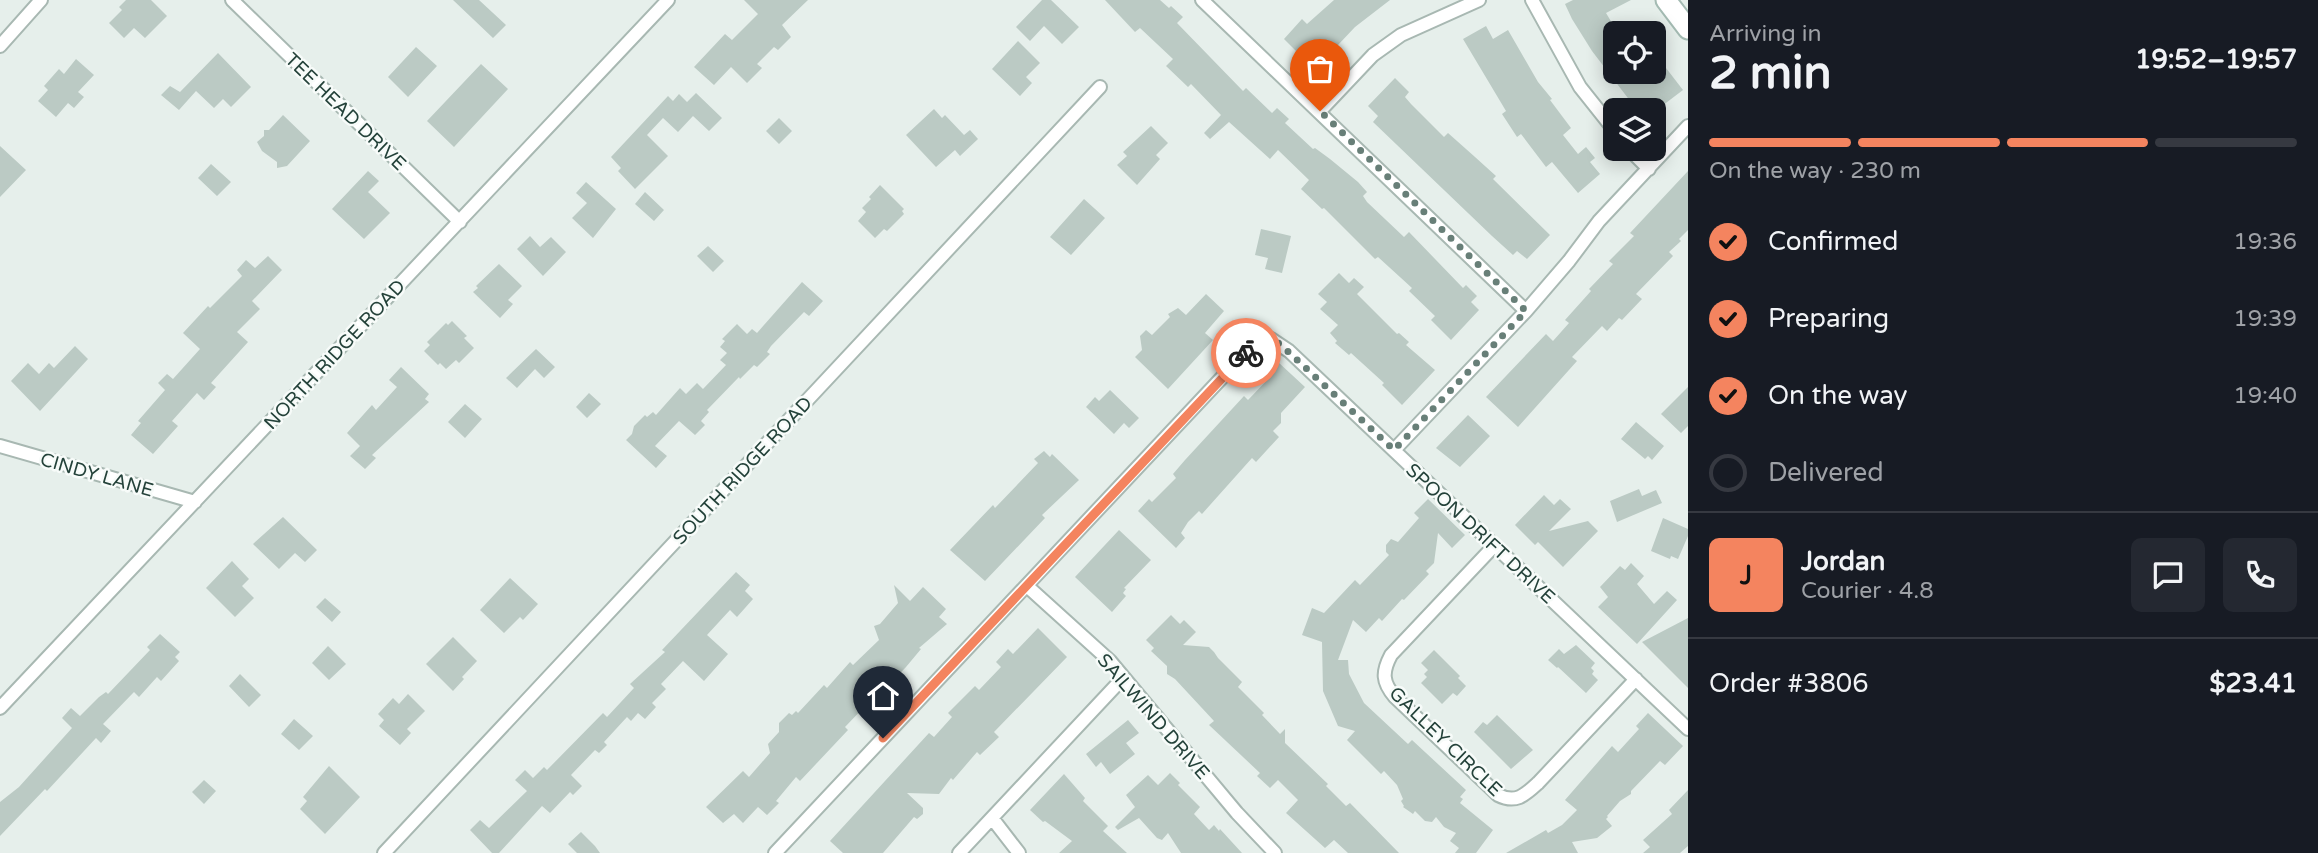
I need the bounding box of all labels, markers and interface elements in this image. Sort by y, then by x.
text: Arriving in [1709,20,1822,48]
map controls [1603,21,1666,161]
button: locate [1603,21,1666,84]
pin [1290,39,1350,111]
text: 19:52–19:57 [2135,44,2297,75]
text: 2 min [1709,46,1832,101]
street label: TEE HEAD DRIVE [280,49,410,175]
icon: bag [1301,50,1339,88]
button: layers [1603,98,1666,161]
text: On the way · 230 m [1709,157,1921,185]
icon: check [1709,223,1747,261]
text: Confirmed [1768,226,1898,257]
text: 19:36 [2233,228,2297,256]
street label: NORTH RIDGE ROAD [260,275,410,434]
icon: check [1709,300,1747,338]
text: Preparing [1768,303,1889,334]
text: 19:39 [2233,305,2297,333]
courier [1211,318,1281,388]
icon: bike [1227,334,1265,372]
icon: check [1709,377,1747,415]
text: On the way [1768,380,1908,411]
text: 19:40 [2233,382,2297,410]
street label: SOUTH RIDGE ROAD [668,392,817,549]
street label: CINDY LANE [38,448,156,502]
text: Delivered [1768,457,1884,488]
street label: SPOON DRIFT DRIVE [1401,459,1559,608]
button: chat [2131,538,2205,612]
button: phone [2223,538,2297,612]
text: Jordan [1801,546,1885,577]
text: J [1740,560,1752,591]
text: Courier · 4.8 [1801,577,1934,605]
street label: SAILWIND DRIVE [1093,649,1214,784]
pin [853,666,913,738]
text: Order #3806 [1709,668,1869,699]
text: $23.41 [2209,668,2297,699]
icon: home [864,677,902,715]
street label: GALLEY CIRCLE [1384,682,1506,801]

